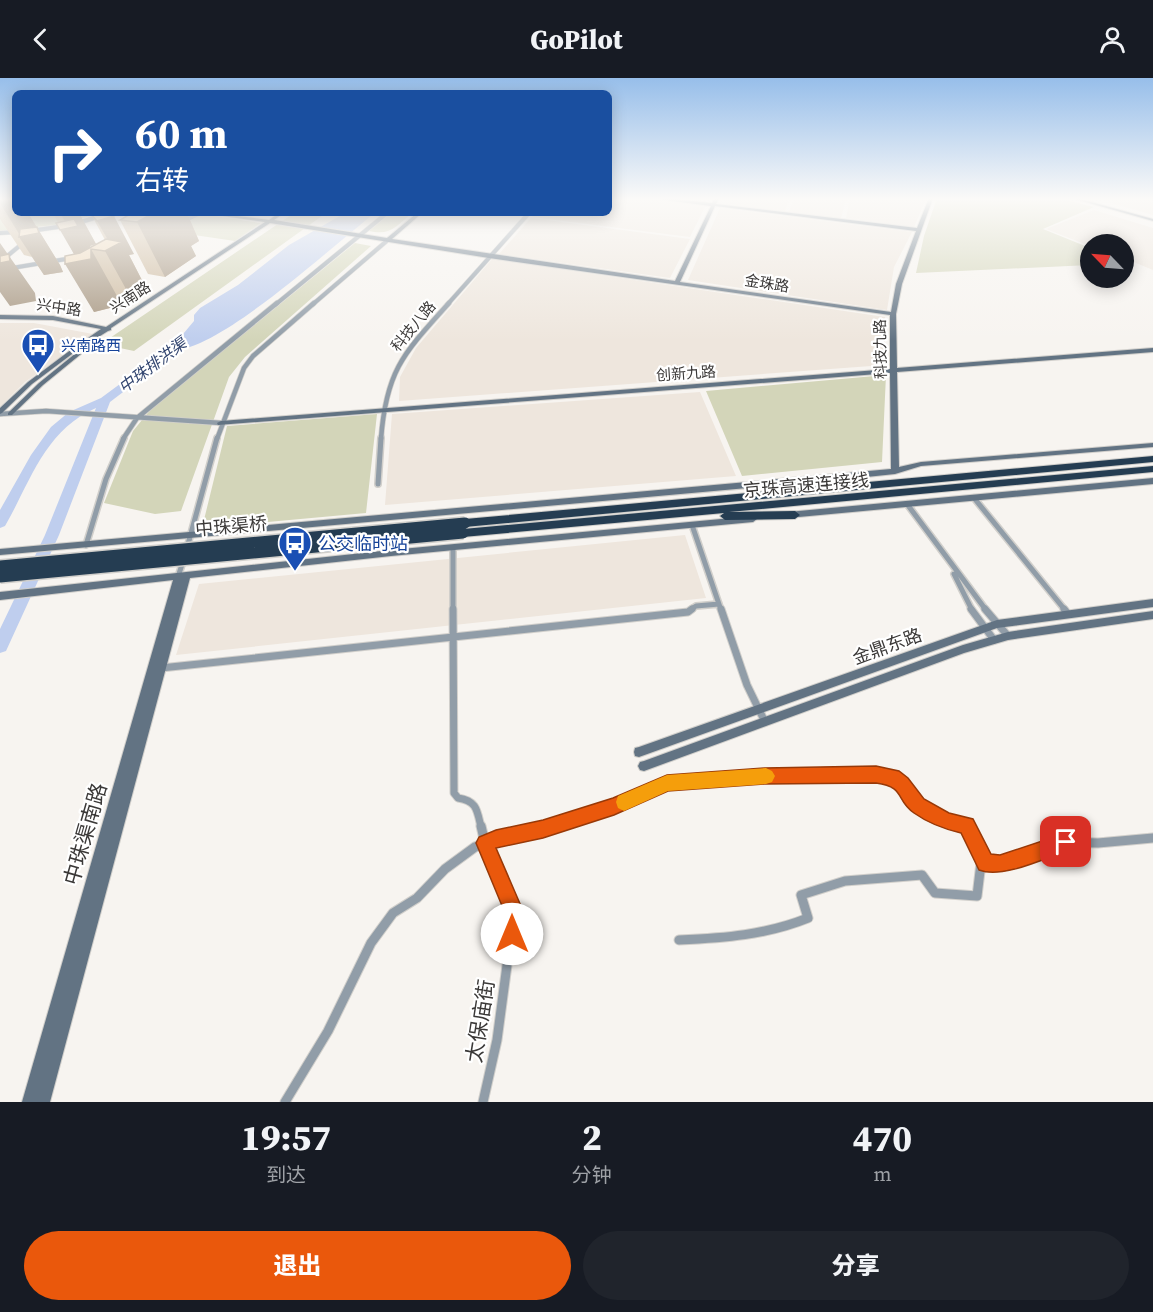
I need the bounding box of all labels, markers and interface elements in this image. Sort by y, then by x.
text: GoPilot [530,21,623,58]
icon: back [24,23,57,56]
icon: person [1096,23,1129,56]
text: 60 m [135,104,228,162]
icon: right [36,114,114,192]
text: 右转 [135,162,189,199]
north arrow [1080,234,1134,288]
map controls [1080,234,1134,288]
street label: 金珠路 [743,269,791,297]
street label: 兴南路 [105,276,155,318]
street label: 兴中路 [35,293,83,321]
street label: 科技八路 [386,296,440,356]
street label: 科技九路 [869,319,891,379]
bus stop icon: 兴南路西 [20,327,56,374]
water label: 中珠排洪渠 [113,331,192,398]
place label: 兴南路西 [61,335,121,356]
street label: 创新九路 [655,360,717,386]
street label: 京珠高速连接线 [742,467,870,503]
street label: 中珠渠桥 [194,510,268,542]
bus stop icon: 公交临时站 [277,525,313,572]
place label: 公交临时站 [318,531,408,556]
street label: 金鼎东路 [849,622,925,670]
street label: 中珠渠南路 [57,780,113,888]
pin [1040,816,1091,867]
icon: arrive [1049,825,1082,858]
position arrow [480,902,544,966]
street label: 太保庙街 [459,977,501,1065]
text: 19:57 [241,1113,331,1162]
text: 2 [582,1113,602,1162]
text: 470 [853,1114,912,1163]
text: m [873,1160,891,1188]
text: 到达 [266,1161,306,1189]
text: 分钟 [572,1161,612,1189]
button: 退出 [24,1231,571,1300]
button: 分享 [583,1231,1129,1300]

